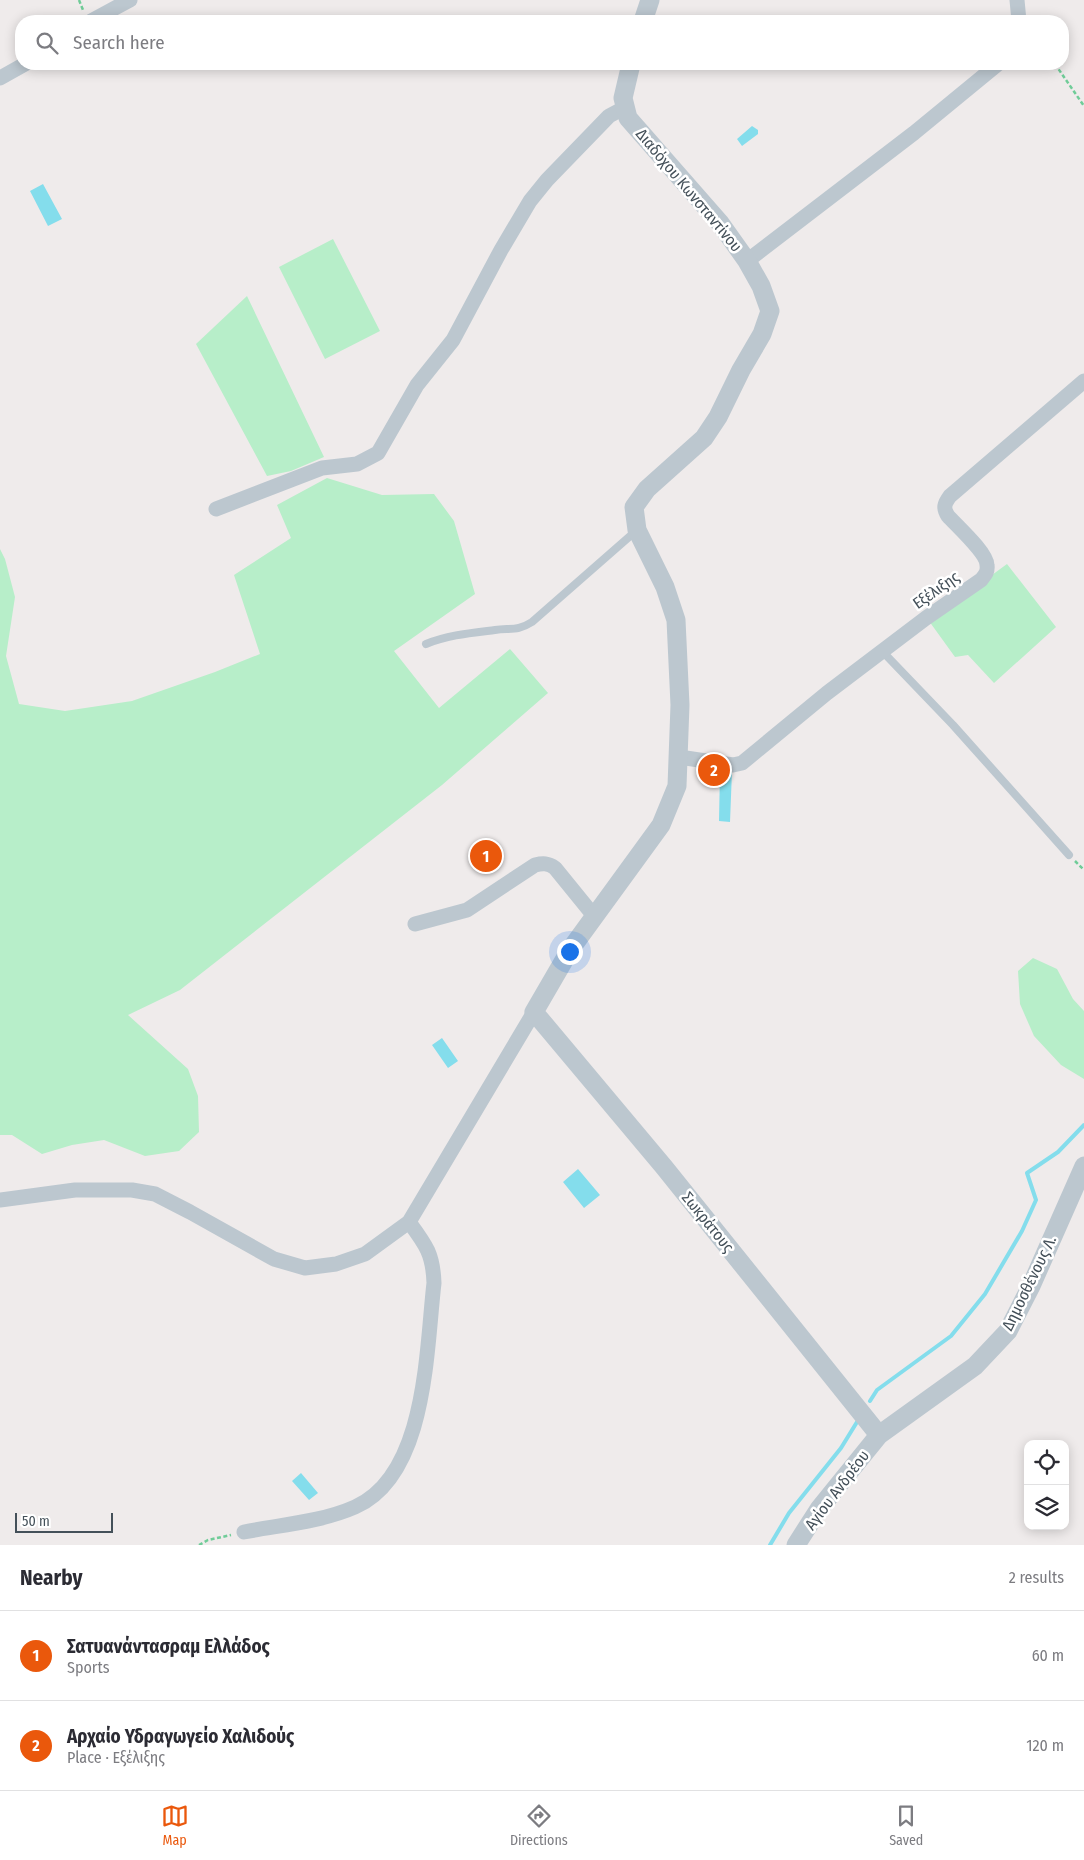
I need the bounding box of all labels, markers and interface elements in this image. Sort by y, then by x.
search box [15,15,1069,70]
icon: search [33,29,61,57]
text: Search here [73,31,165,54]
street label: Διαδόχου Κωνσταντίνου [632,125,746,255]
street label: Εξέλιξης [909,567,963,613]
pin: 2 [698,751,730,789]
pin: 1 [470,837,502,875]
your location [557,939,583,965]
street label: Σωκράτους [678,1188,738,1256]
street label: Δημοσθένους Λ. [998,1232,1060,1334]
map controls [1024,1440,1069,1530]
button: locate [1024,1440,1069,1485]
street label: Αγίου Ανδρέου [801,1446,873,1534]
button: layers [1024,1485,1069,1530]
scale bar [15,1510,112,1533]
text: 50 m [22,1513,50,1530]
text: Nearby [20,1565,82,1591]
text: 2 results [1009,1568,1064,1587]
text: Σατυανάντασραμ Ελλάδος [67,1635,270,1658]
text: 1 [33,1646,39,1665]
text: 60 m [1032,1646,1064,1665]
text: Sports [67,1658,110,1677]
text: Αρχαίο Υδραγωγείο Χαλιδούς [67,1725,294,1748]
text: 2 [32,1736,40,1755]
text: 120 m [1026,1736,1064,1755]
text: Place · Εξέλιξης [67,1748,165,1767]
tab: Map [161,1802,189,1849]
tab: Directions [510,1802,568,1849]
tab: Saved [889,1802,923,1849]

